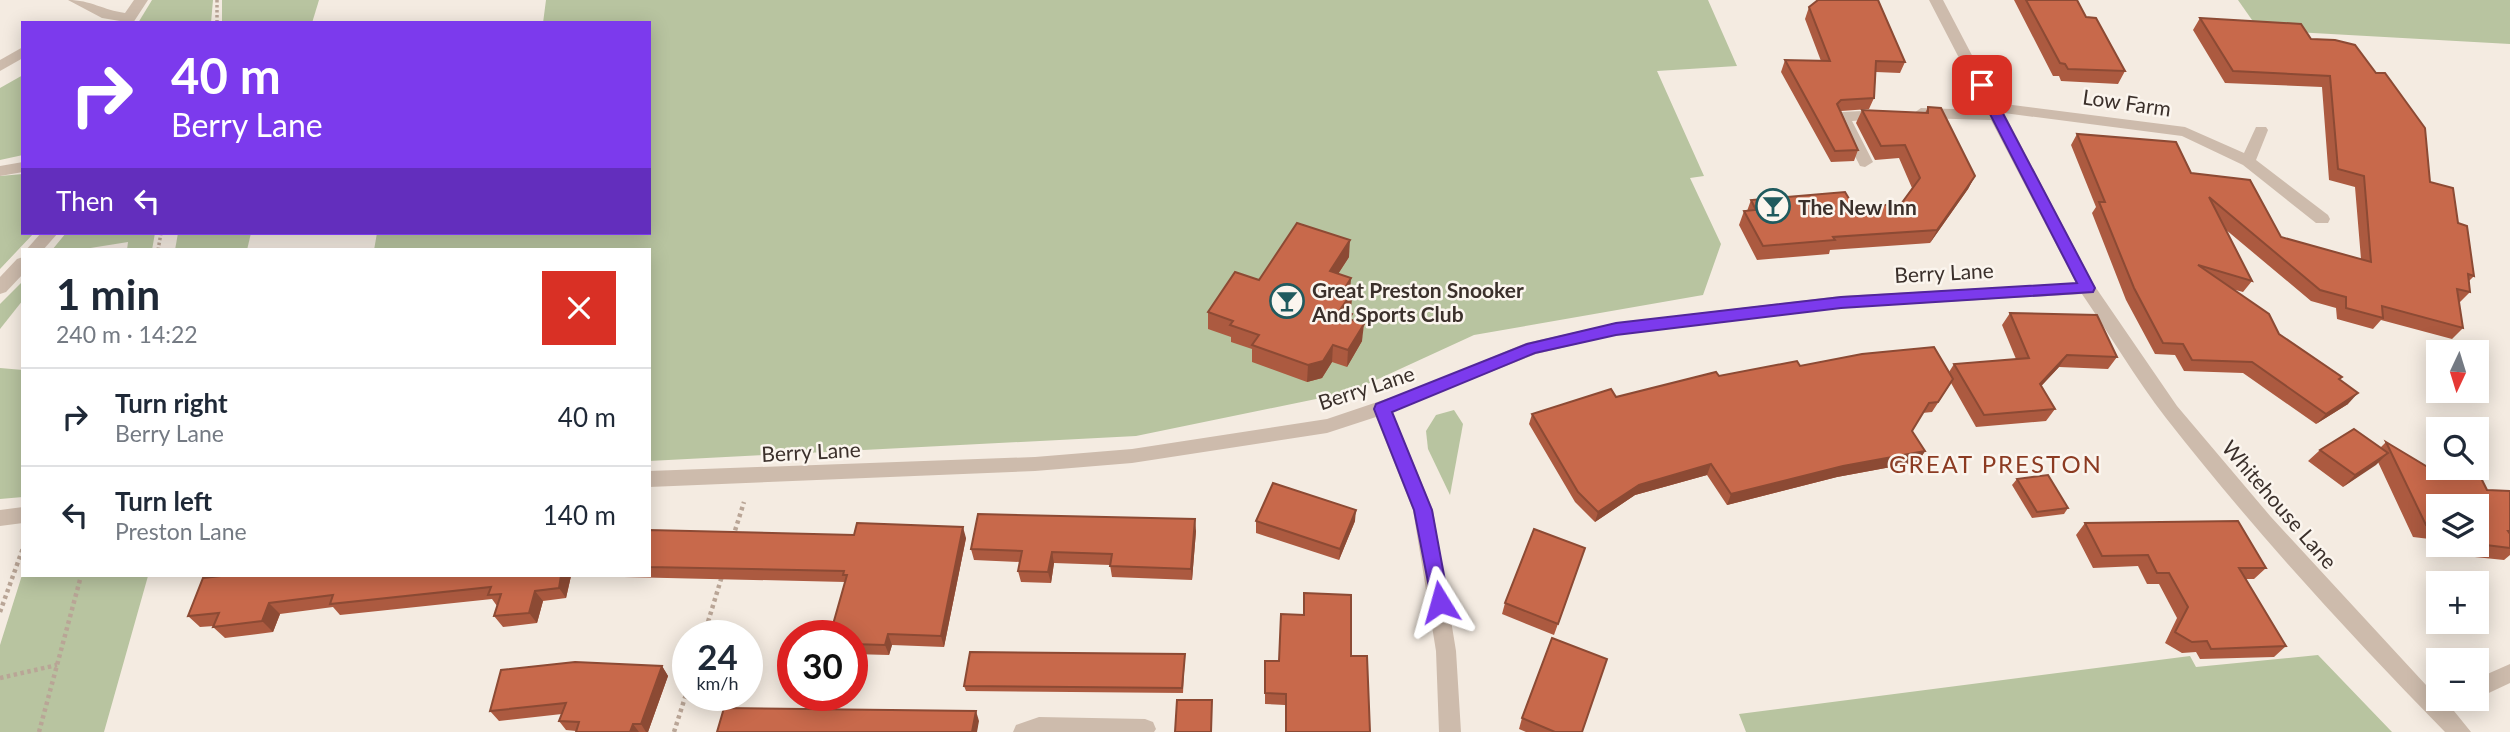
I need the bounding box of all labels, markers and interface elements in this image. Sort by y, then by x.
text: 40 m [171,46,281,104]
icon: right [56,49,147,140]
pin [1952,55,2012,115]
icon: arrive [1963,66,2001,104]
street label: Low Farm [2081,83,2173,121]
text: Berry Lane [171,105,323,144]
icon: left [128,182,166,220]
text: Then [56,185,114,217]
bar icon: The New Inn [1754,187,1792,225]
place label: The New Inn [1798,194,1917,219]
street label: Berry Lane [1894,257,1994,287]
text: 1 min [56,269,160,319]
button: close [542,271,616,345]
place label: Great Preston Snooker And Sports Club [1311,277,1524,326]
bar icon: Great Preston Snooker And Sports Club [1268,282,1306,320]
text: 240 m · 14:22 [56,320,198,348]
north arrow [2426,340,2488,402]
map controls [2426,340,2489,711]
street label: Berry Lane [1315,360,1417,414]
text: Turn right [115,387,228,419]
icon: right [56,398,94,436]
text: 40 m [558,401,616,433]
button: search [2426,417,2489,480]
text: Berry Lane [115,419,224,447]
street label: Whitehouse Lane [2217,435,2343,573]
street label: Berry Lane [761,436,861,466]
district label: GREAT PRESTON [1889,449,2103,478]
text: Turn left [115,485,212,517]
button: layers [2426,494,2489,557]
icon: left [56,496,94,534]
text: 140 m [543,499,616,531]
text: Preston Lane [115,517,247,545]
position arrow [1403,565,1477,639]
button: + [2426,571,2489,634]
speed limit sign: 30 [777,620,868,711]
text: 24 [697,635,738,677]
button: − [2426,648,2489,711]
text: km/h [696,672,739,694]

